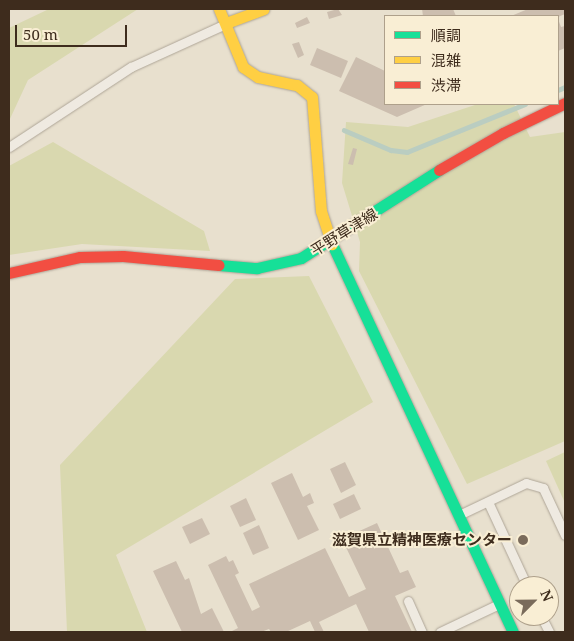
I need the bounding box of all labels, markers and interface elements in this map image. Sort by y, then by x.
scale bar [18,15,130,47]
legend [384,15,559,105]
text: 50 m [23,24,58,44]
text: 順調 [431,25,461,45]
text: 混雑 [431,50,461,70]
text: 渋滞 [431,75,461,95]
street label: 平野草津線 [307,204,381,260]
place label: 滋賀県立精神医療センター [332,531,512,549]
marker: 滋賀県立精神医療センター [516,533,530,547]
north arrow [509,576,559,626]
text: N [536,587,558,604]

